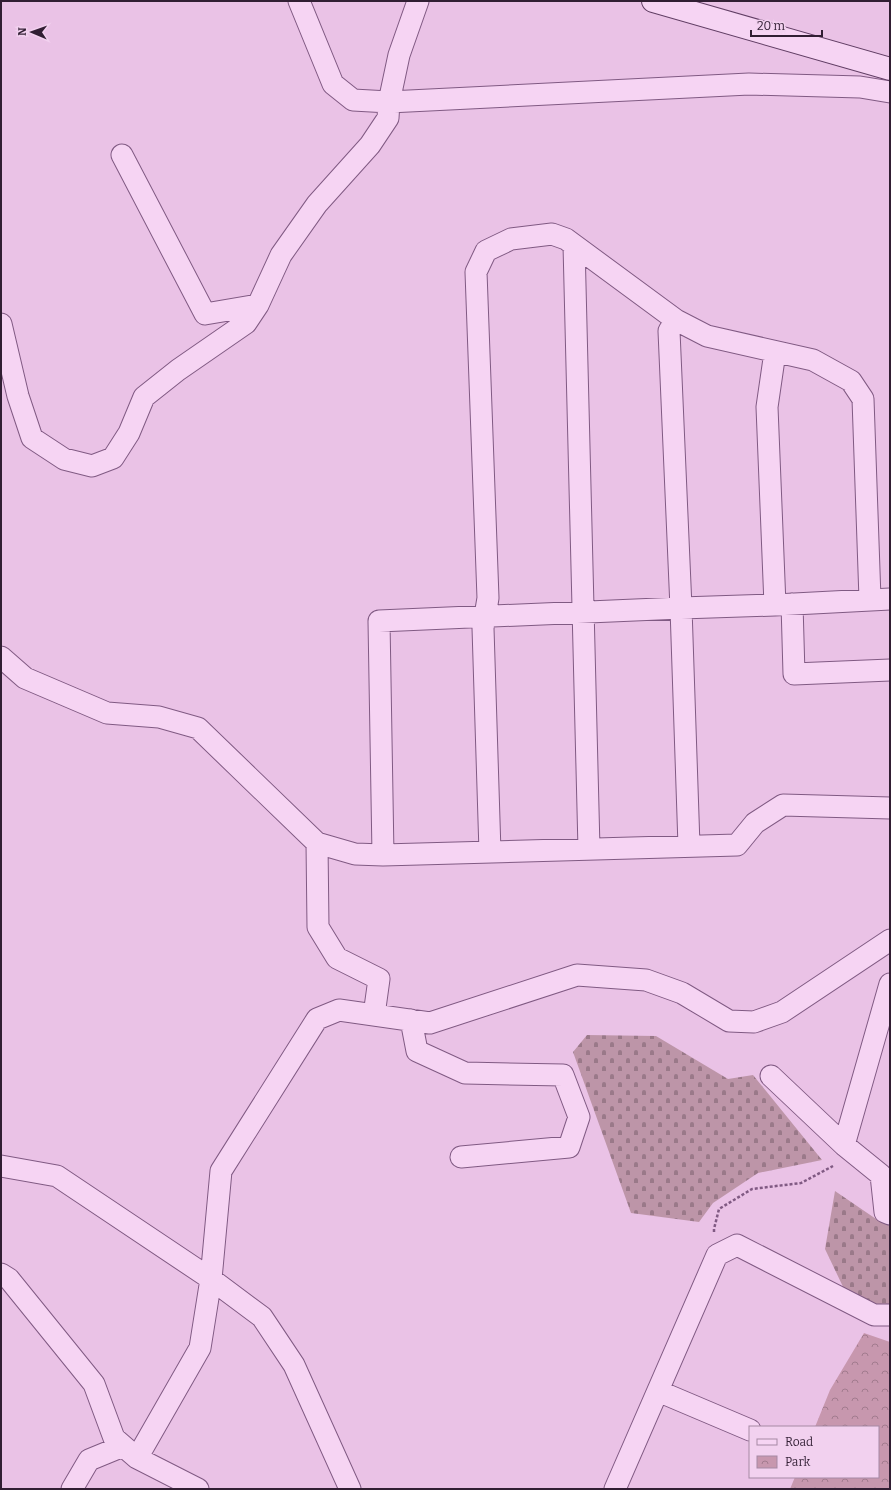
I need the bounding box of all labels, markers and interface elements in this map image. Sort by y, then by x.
north arrow [12,12,52,52]
scale bar [751,12,822,38]
text: 20 m [757,19,786,33]
text: N [16,27,29,36]
legend [749,1426,879,1478]
text: Road [785,1435,813,1449]
text: Park [785,1455,811,1469]

